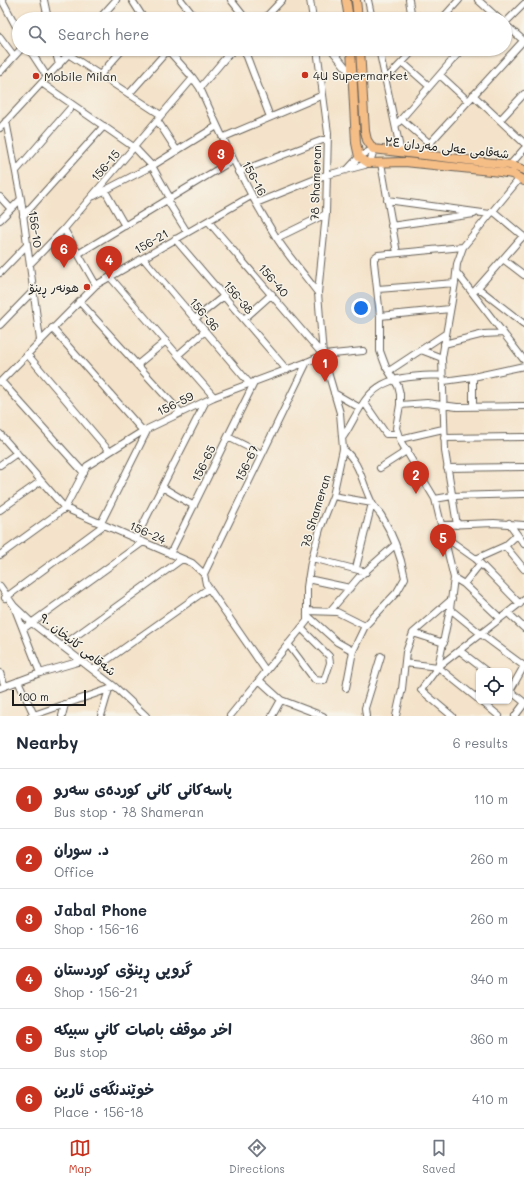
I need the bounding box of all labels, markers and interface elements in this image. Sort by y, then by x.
search box [12,12,512,56]
icon: search [26,23,48,45]
text: Search here [58,24,149,44]
place label: 4U Supermarket [313,67,408,83]
place label: Mobile Milan [44,68,117,84]
marker: 4U Supermarket [300,70,310,80]
marker: Mobile Milan [31,71,41,81]
street label: شەقامی عەلی مەردان ٣٤ [384,133,510,162]
pin: 3 [208,140,234,173]
street label: 78 Shameran [306,145,324,221]
street label: 156-15 [87,146,123,184]
street label: 156-16 [239,158,271,198]
street label: 156-10 [25,209,47,249]
street label: 156-21 [131,225,171,257]
pin: 6 [51,235,77,268]
pin: 4 [96,246,122,279]
street label: 156-40 [255,260,293,300]
street label: 156-38 [220,277,258,317]
place label: ھونەر ڕینۆ [28,279,79,298]
marker: ھونەر ڕینۆ [82,282,92,292]
street label: 156-36 [186,294,224,334]
your location [351,298,371,318]
pin: 1 [312,349,338,382]
street label: 156-59 [154,387,196,419]
street label: 156-65 [187,442,219,484]
street label: 156-67 [230,442,262,484]
pin: 2 [403,461,429,494]
street label: 78 Shameran [296,472,334,550]
street label: 156-24 [127,517,169,547]
pin: 5 [430,524,456,557]
street label: شەقامی کانیخان ٩٠ [36,609,119,680]
map controls [476,668,512,704]
button: locate [476,668,512,704]
scale bar [12,688,86,707]
text: 100 m [18,689,49,704]
text: Nearby [16,731,78,753]
text: 6 results [453,734,508,751]
text: پاسەکانی کانی کوردەی سەرو [54,779,232,799]
text: 1 [26,790,32,807]
text: 110 m [474,790,508,807]
text: Bus stop · 78 Shameran [54,803,204,820]
text: د. سوران [54,839,109,859]
text: 2 [25,850,33,867]
text: 260 m [470,850,508,867]
text: Office [54,863,94,880]
text: Jabal Phone [54,900,147,920]
text: 3 [25,910,33,927]
text: 260 m [470,910,508,927]
text: Shop · 156-16 [54,920,139,937]
text: گروپی ڕینۆی کوردستان [54,959,192,979]
text: 4 [25,970,33,987]
text: 340 m [470,970,508,987]
text: Shop · 156-21 [54,983,138,1000]
text: اخر موقف باصات كاني سبيكه [54,1019,232,1039]
text: 5 [25,1030,33,1047]
text: 360 m [470,1030,508,1047]
text: Bus stop [54,1043,107,1060]
text: خوێندنگەی ئارین [54,1079,154,1099]
text: 6 [25,1090,33,1107]
text: 410 m [472,1090,508,1107]
text: Place · 156-18 [54,1103,143,1120]
tab: Map [69,1137,91,1176]
tab: Directions [229,1137,285,1176]
tab: Saved [422,1137,455,1176]

